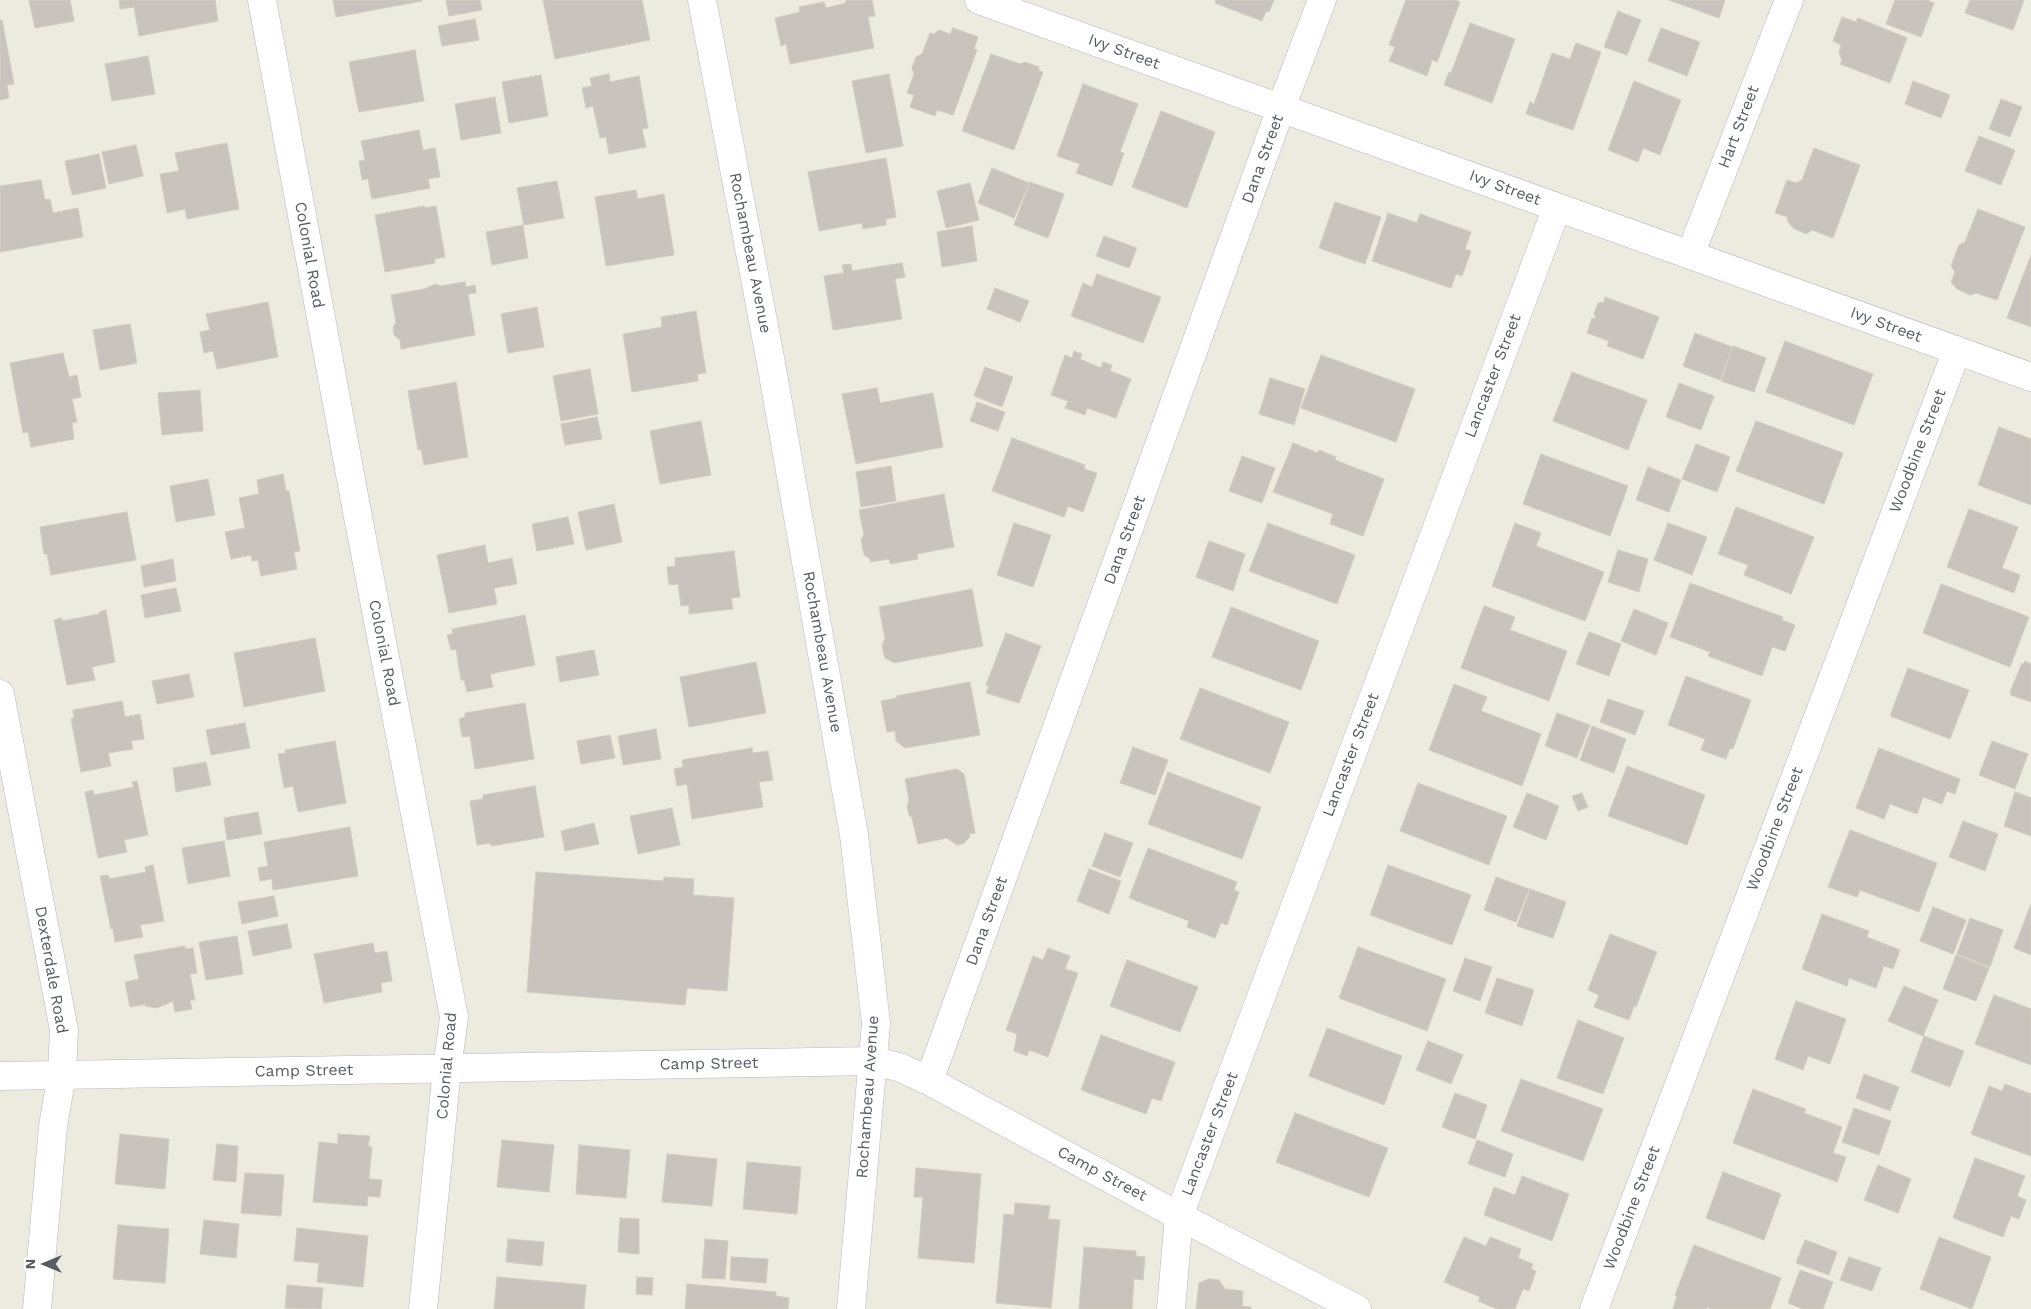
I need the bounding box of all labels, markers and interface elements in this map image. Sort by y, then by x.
street label: Ivy Street [1086,30,1162,74]
street label: Hart Street [1714,83,1764,171]
street label: Dana Street [1238,112,1288,206]
street label: Ivy Street [1467,166,1543,210]
street label: Rochambeau Avenue [725,171,775,335]
street label: Colonial Road [290,200,328,310]
street label: Ivy Street [1848,303,1924,347]
street label: Lancaster Street [1461,311,1525,441]
street label: Woodbine Street [1886,386,1950,516]
street label: Dana Street [1100,493,1150,587]
street label: Rochambeau Avenue [798,570,846,734]
street label: Colonial Road [364,598,404,708]
street label: Lancaster Street [1319,690,1383,820]
street label: Woodbine Street [1743,764,1807,894]
street label: Dana Street [962,874,1012,968]
street label: Dexterdale Road [30,905,72,1035]
street label: Colonial Road [433,1012,461,1120]
street label: Rochambeau Avenue [853,1015,883,1179]
street label: Camp Street [659,1054,759,1074]
street label: Camp Street [254,1061,354,1081]
street label: Lancaster Street [1178,1069,1242,1199]
street label: Camp Street [1054,1142,1150,1206]
street label: Woodbine Street [1600,1143,1664,1273]
north arrow [20,1239,70,1289]
text: N [22,1259,38,1269]

